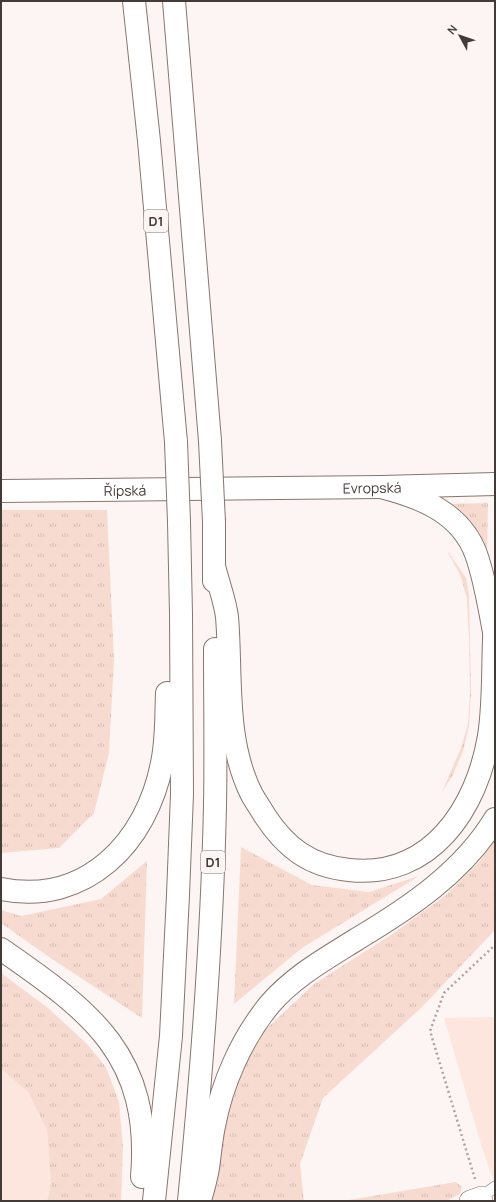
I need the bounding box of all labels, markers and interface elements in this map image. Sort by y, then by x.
north arrow [440,16,480,56]
text: N [444,21,460,37]
road number: D1 [144,210,168,232]
street label: Evropská [343,477,402,497]
street label: Řípská [104,480,146,499]
road number: D1 [201,851,225,873]

